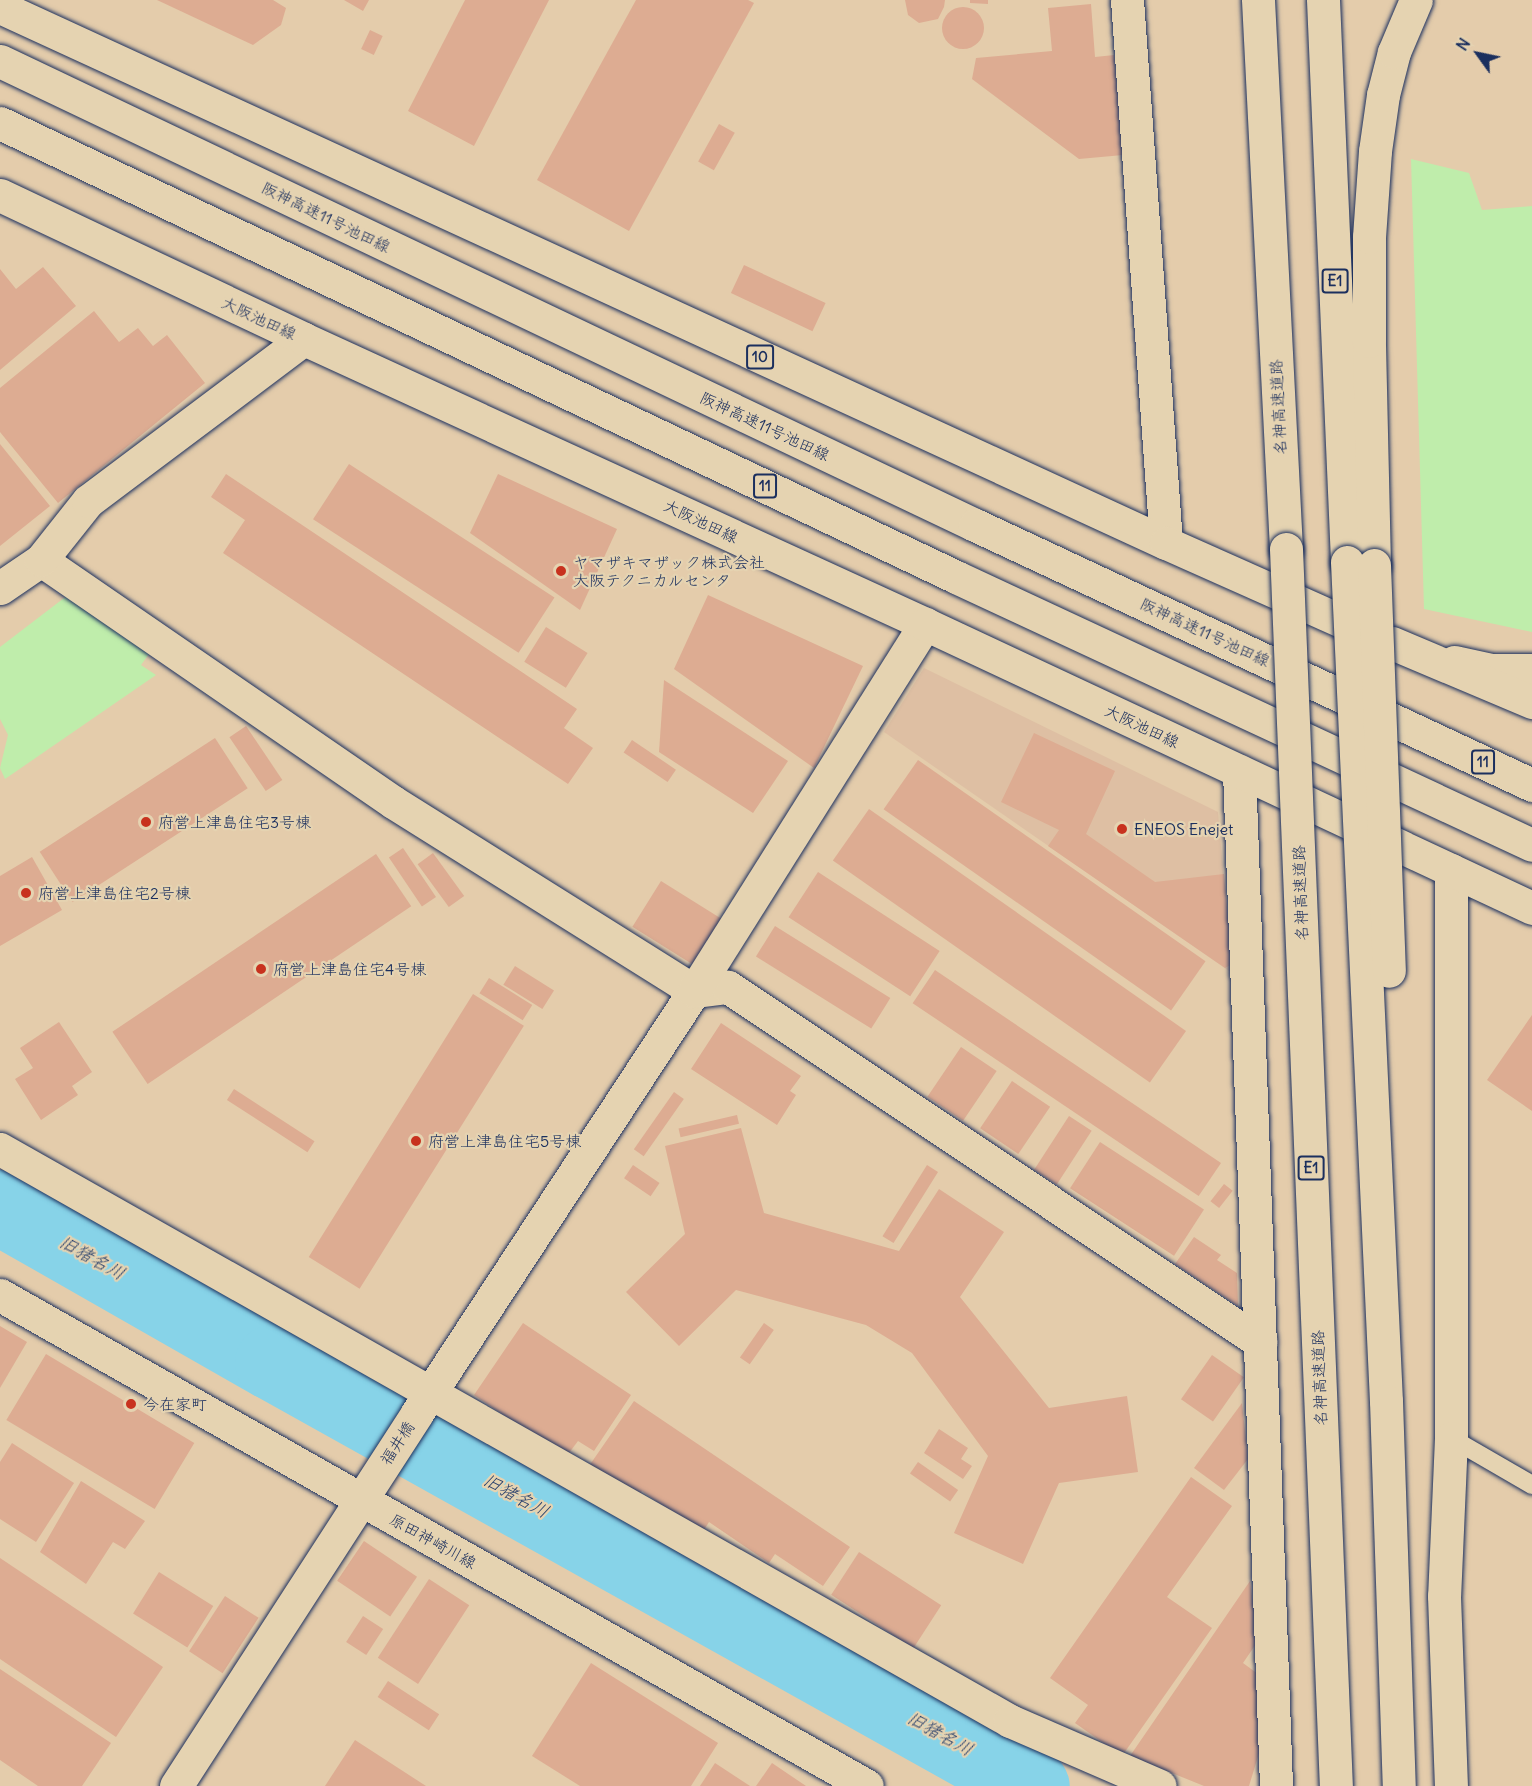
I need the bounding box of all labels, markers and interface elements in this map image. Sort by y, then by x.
north arrow [1448,24,1508,84]
text: N [1452,34,1474,54]
street label: 阪神高速11号池田線 [259,178,393,256]
road number: E1 [1322,269,1348,293]
street label: 大阪池田線 [219,292,299,344]
road number: 10 [745,345,775,369]
street label: 名神高速道路 [1266,359,1290,455]
street label: 阪神高速11号池田線 [697,388,833,464]
road number: 11 [753,474,777,498]
street label: 大阪池田線 [661,495,741,547]
place label: ヤマザキマザック株式会社 大阪テクニカルセンタ [573,552,765,590]
marker: ヤマザキマザック株式会社 大阪テクニカルセンタ [554,564,568,578]
street label: 阪神高速11号池田線 [1137,594,1273,670]
street label: 大阪池田線 [1102,700,1182,752]
road number: 11 [1471,750,1495,774]
place label: 府営上津島住宅3号棟 [158,812,311,832]
marker: 府営上津島住宅3号棟 [139,815,153,829]
place label: ENEOS Enejet [1134,819,1234,839]
marker: ENEOS Enejet [1115,822,1129,836]
street label: 名神高速道路 [1289,845,1311,941]
place label: 府営上津島住宅2号棟 [38,883,191,903]
marker: 府営上津島住宅2号棟 [19,886,33,900]
place label: 府営上津島住宅4号棟 [273,959,426,979]
marker: 府営上津島住宅4号棟 [254,962,268,976]
place label: 府営上津島住宅5号棟 [428,1131,581,1151]
marker: 府営上津島住宅5号棟 [409,1134,423,1148]
road number: E1 [1298,1156,1324,1180]
water label: 旧猪名川 [55,1231,129,1285]
street label: 名神高速道路 [1308,1330,1330,1426]
place label: 今在家町 [143,1394,207,1414]
marker: 今在家町 [124,1397,138,1411]
street label: 福井橋 [376,1418,418,1468]
water label: 旧猪名川 [479,1469,553,1523]
street label: 原田神崎川線 [386,1509,480,1573]
water label: 旧猪名川 [903,1707,977,1761]

